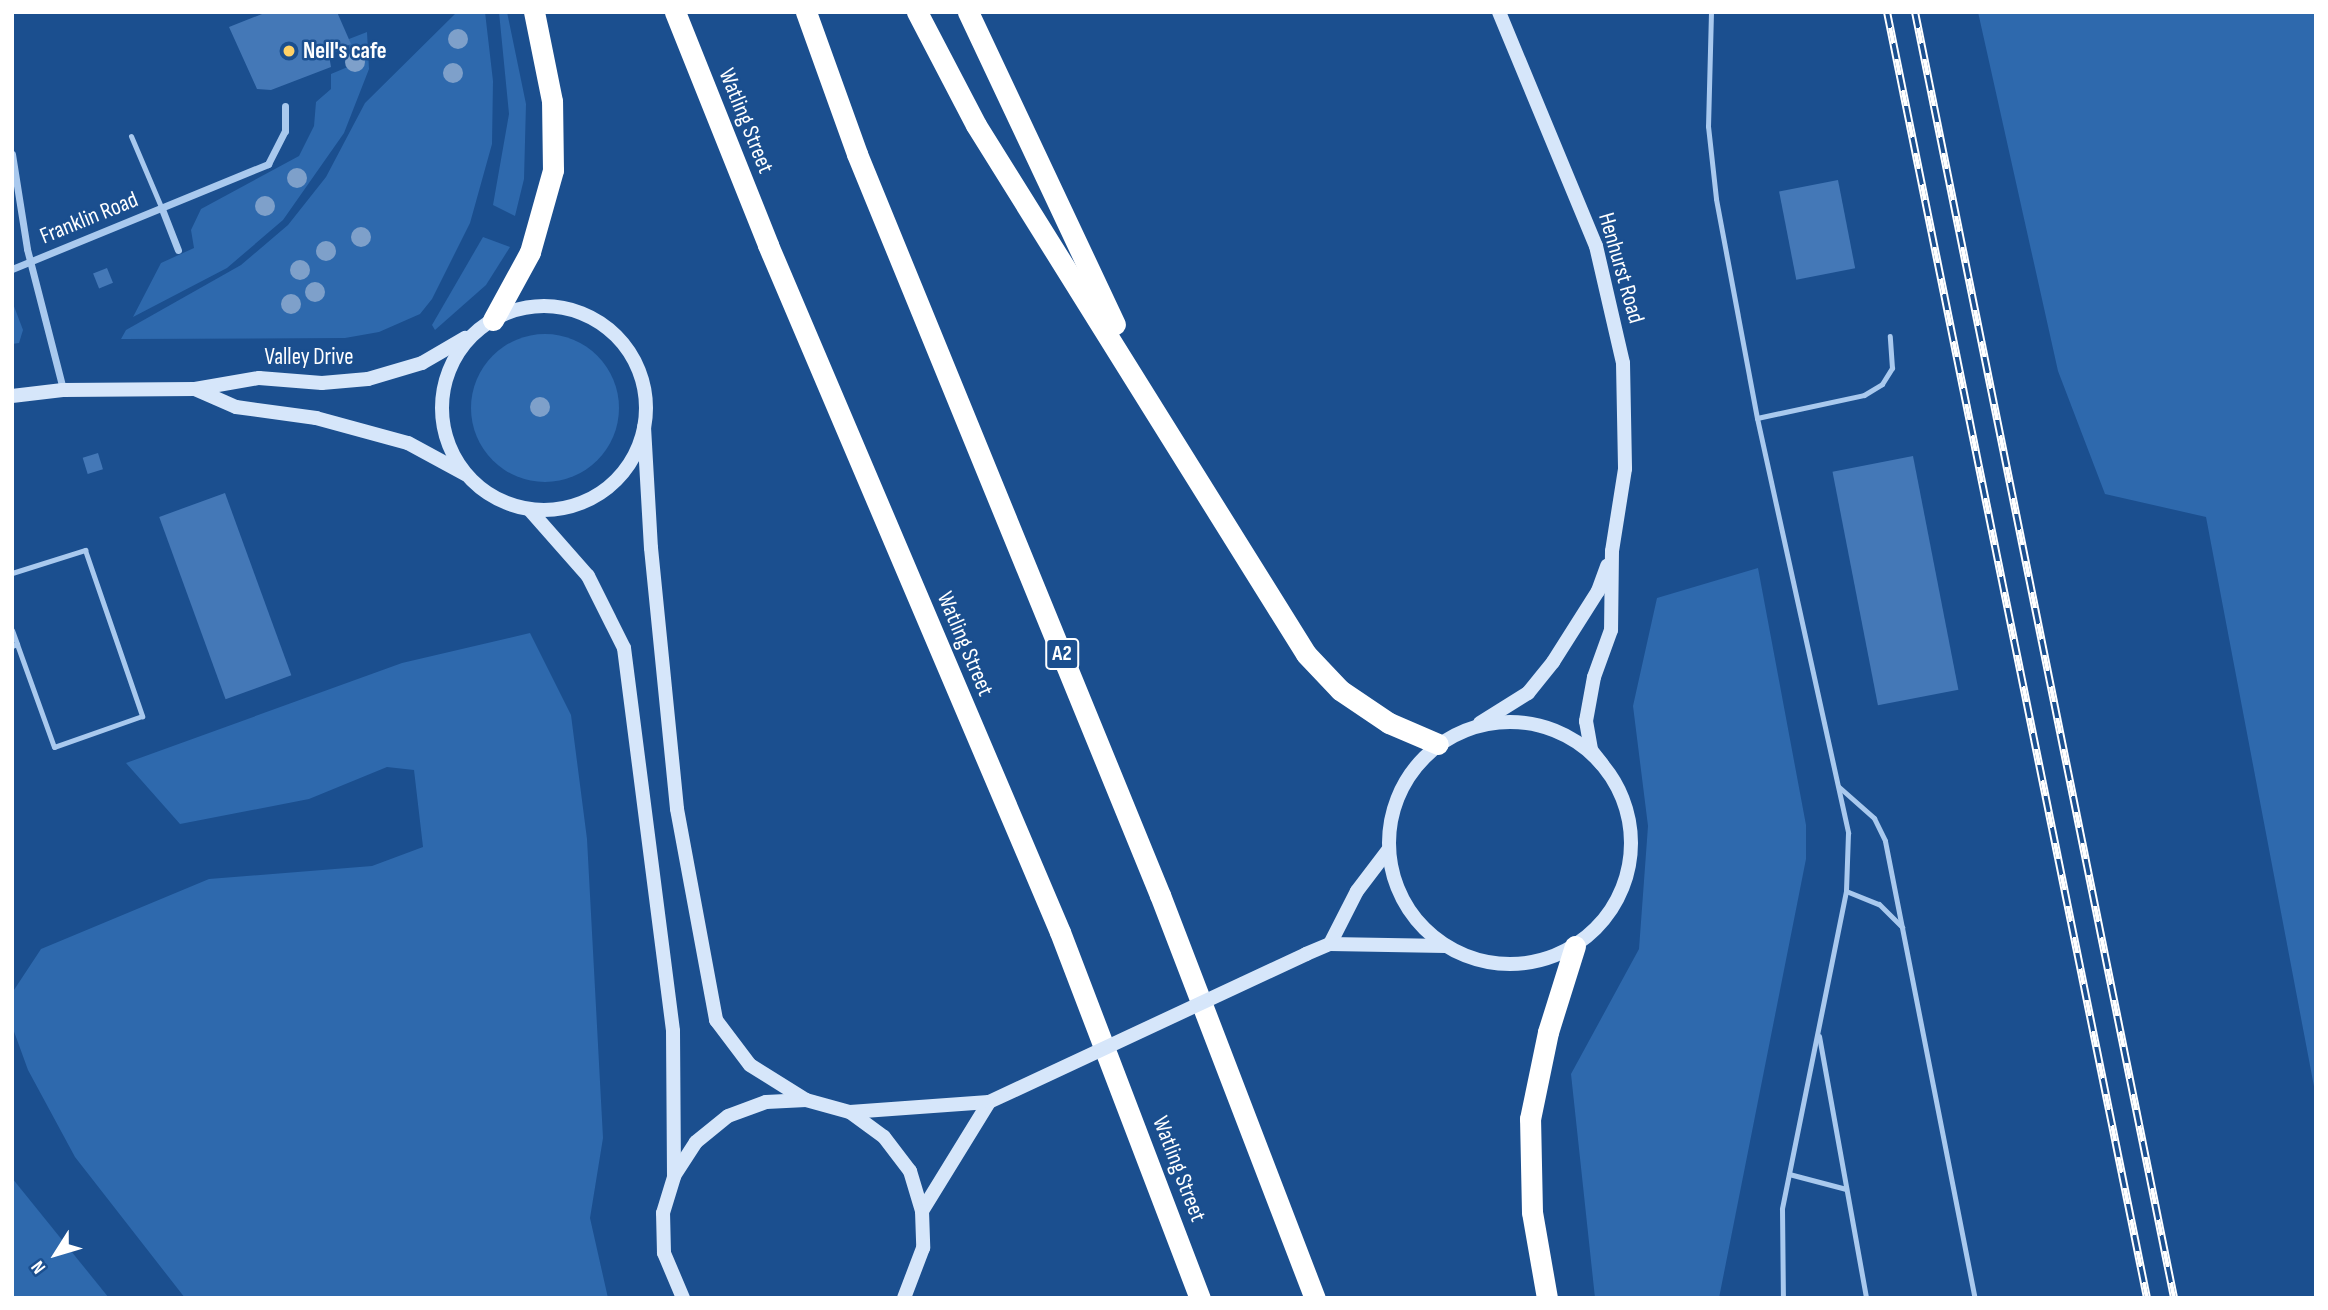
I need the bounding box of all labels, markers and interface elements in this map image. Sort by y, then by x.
place label: Nell's cafe [303,37,387,65]
marker: Nell's cafe [281,43,297,59]
street label: Watling Street [713,65,779,177]
street label: Franklin Road [36,186,142,250]
street label: Henhurst Road [1592,210,1650,326]
street label: Valley Drive [265,343,353,371]
street label: Watling Street [931,588,999,700]
road number: A2 [1044,636,1080,672]
street label: Watling Street [1146,1112,1212,1226]
north arrow [21,1219,91,1289]
text: N [27,1256,51,1278]

